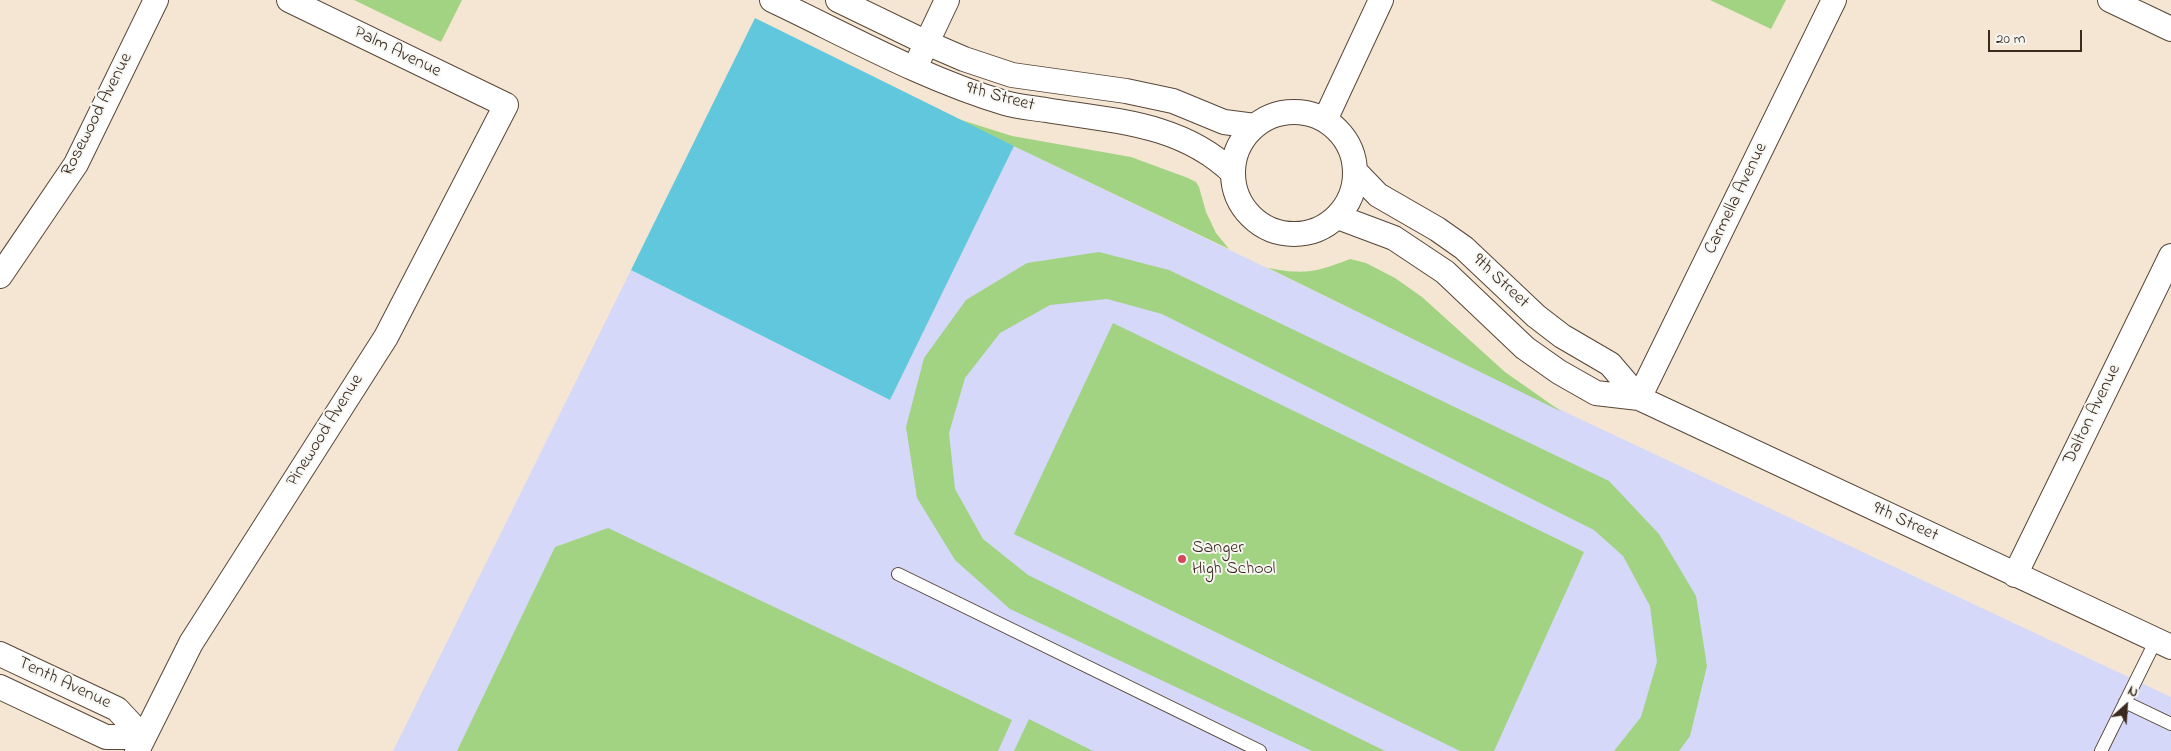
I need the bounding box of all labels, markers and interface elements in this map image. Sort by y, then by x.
scale bar [1991,20,2085,52]
street label: Palm Avenue [350,23,444,83]
text: 20 m [1996,28,2025,50]
street label: Rosewood Avenue [58,50,138,180]
street label: 9th Street [963,79,1037,117]
street label: Carmella Avenue [1701,140,1773,258]
street label: 9th Street [1467,250,1533,314]
street label: Dalton Avenue [2059,361,2127,469]
street label: Pinewood Avenue [283,371,369,491]
street label: 9th Street [1869,498,1941,548]
place label: Sanger High School [1192,538,1275,580]
marker: Sanger High School [1176,553,1188,565]
street label: Tenth Avenue [14,653,114,715]
north arrow [2101,681,2151,731]
text: N [2124,681,2142,704]

